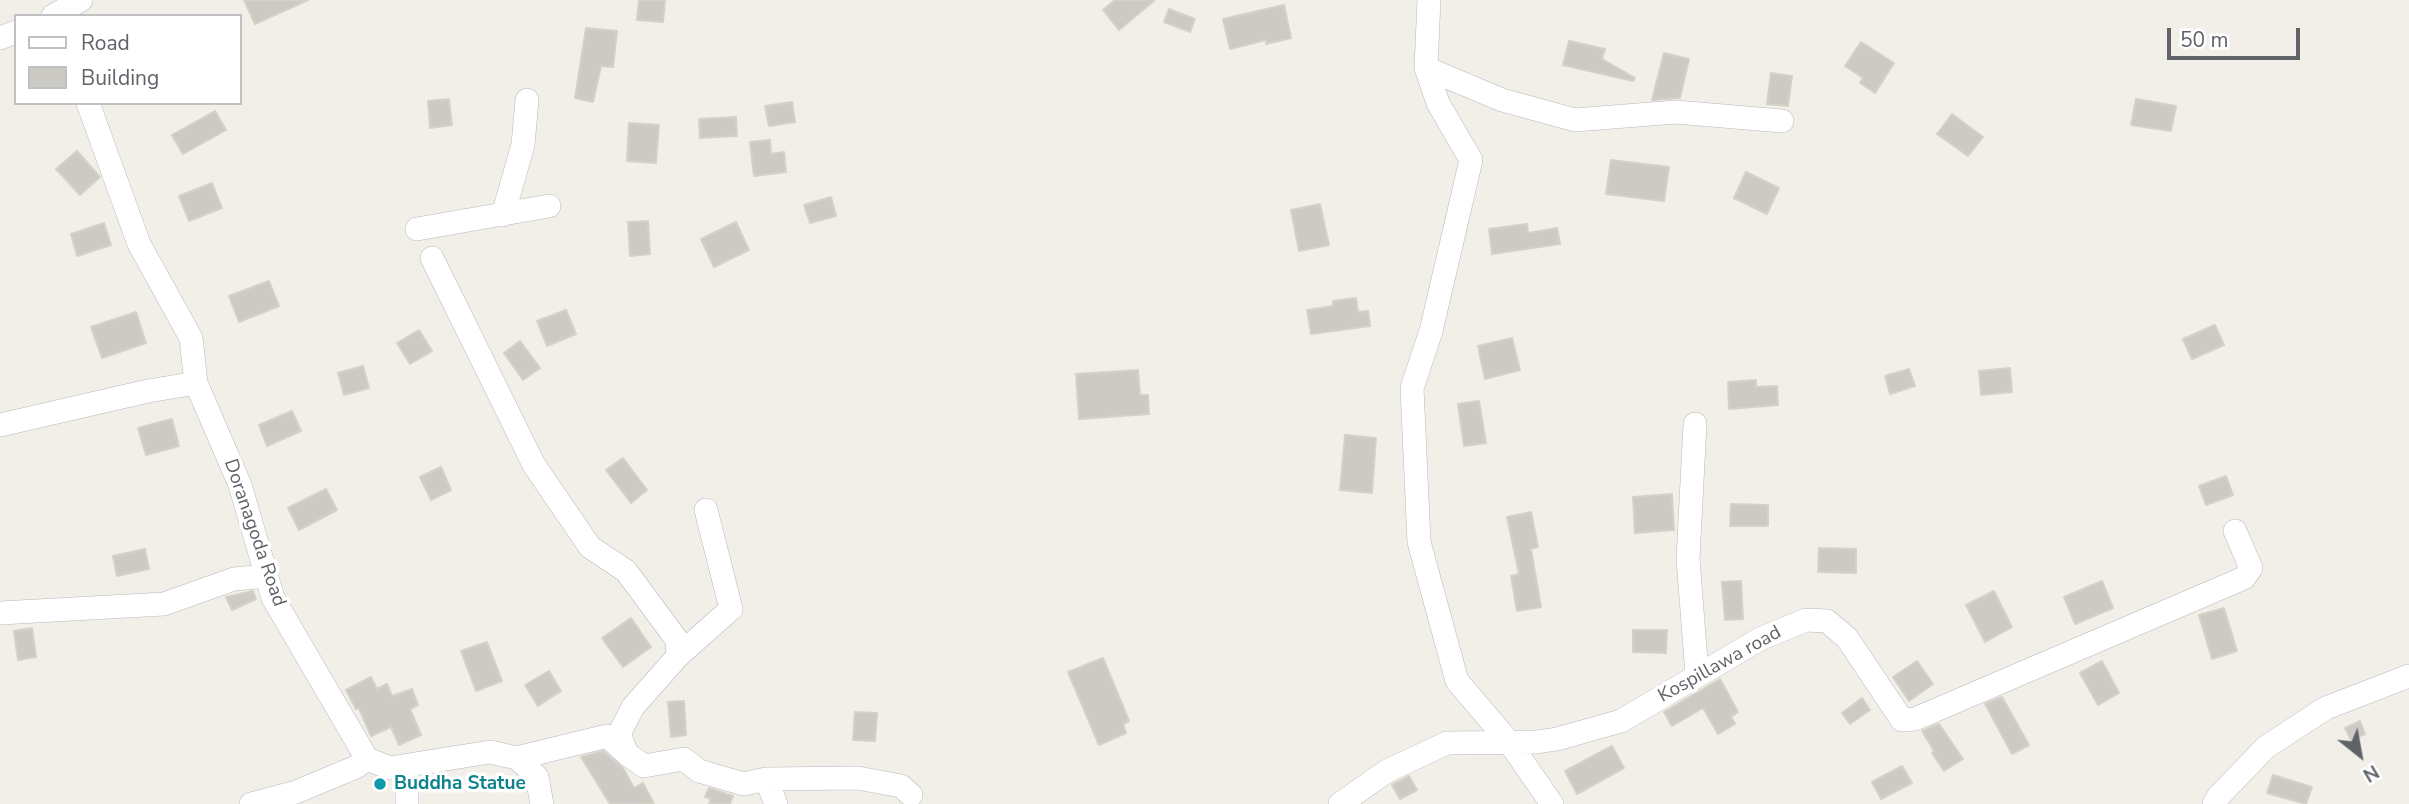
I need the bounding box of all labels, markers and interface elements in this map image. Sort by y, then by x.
legend [14,14,242,105]
scale bar [2171,14,2304,58]
text: 50 m [2180,26,2229,54]
text: Road [81,29,130,57]
text: Building [81,64,159,92]
street label: Doranagoda Road [218,456,290,610]
street label: Kospillawa road [1654,622,1786,708]
north arrow [2325,720,2395,790]
text: N [2358,758,2384,788]
place label: Buddha Statue [394,773,526,795]
marker: Buddha Statue [372,776,388,792]

